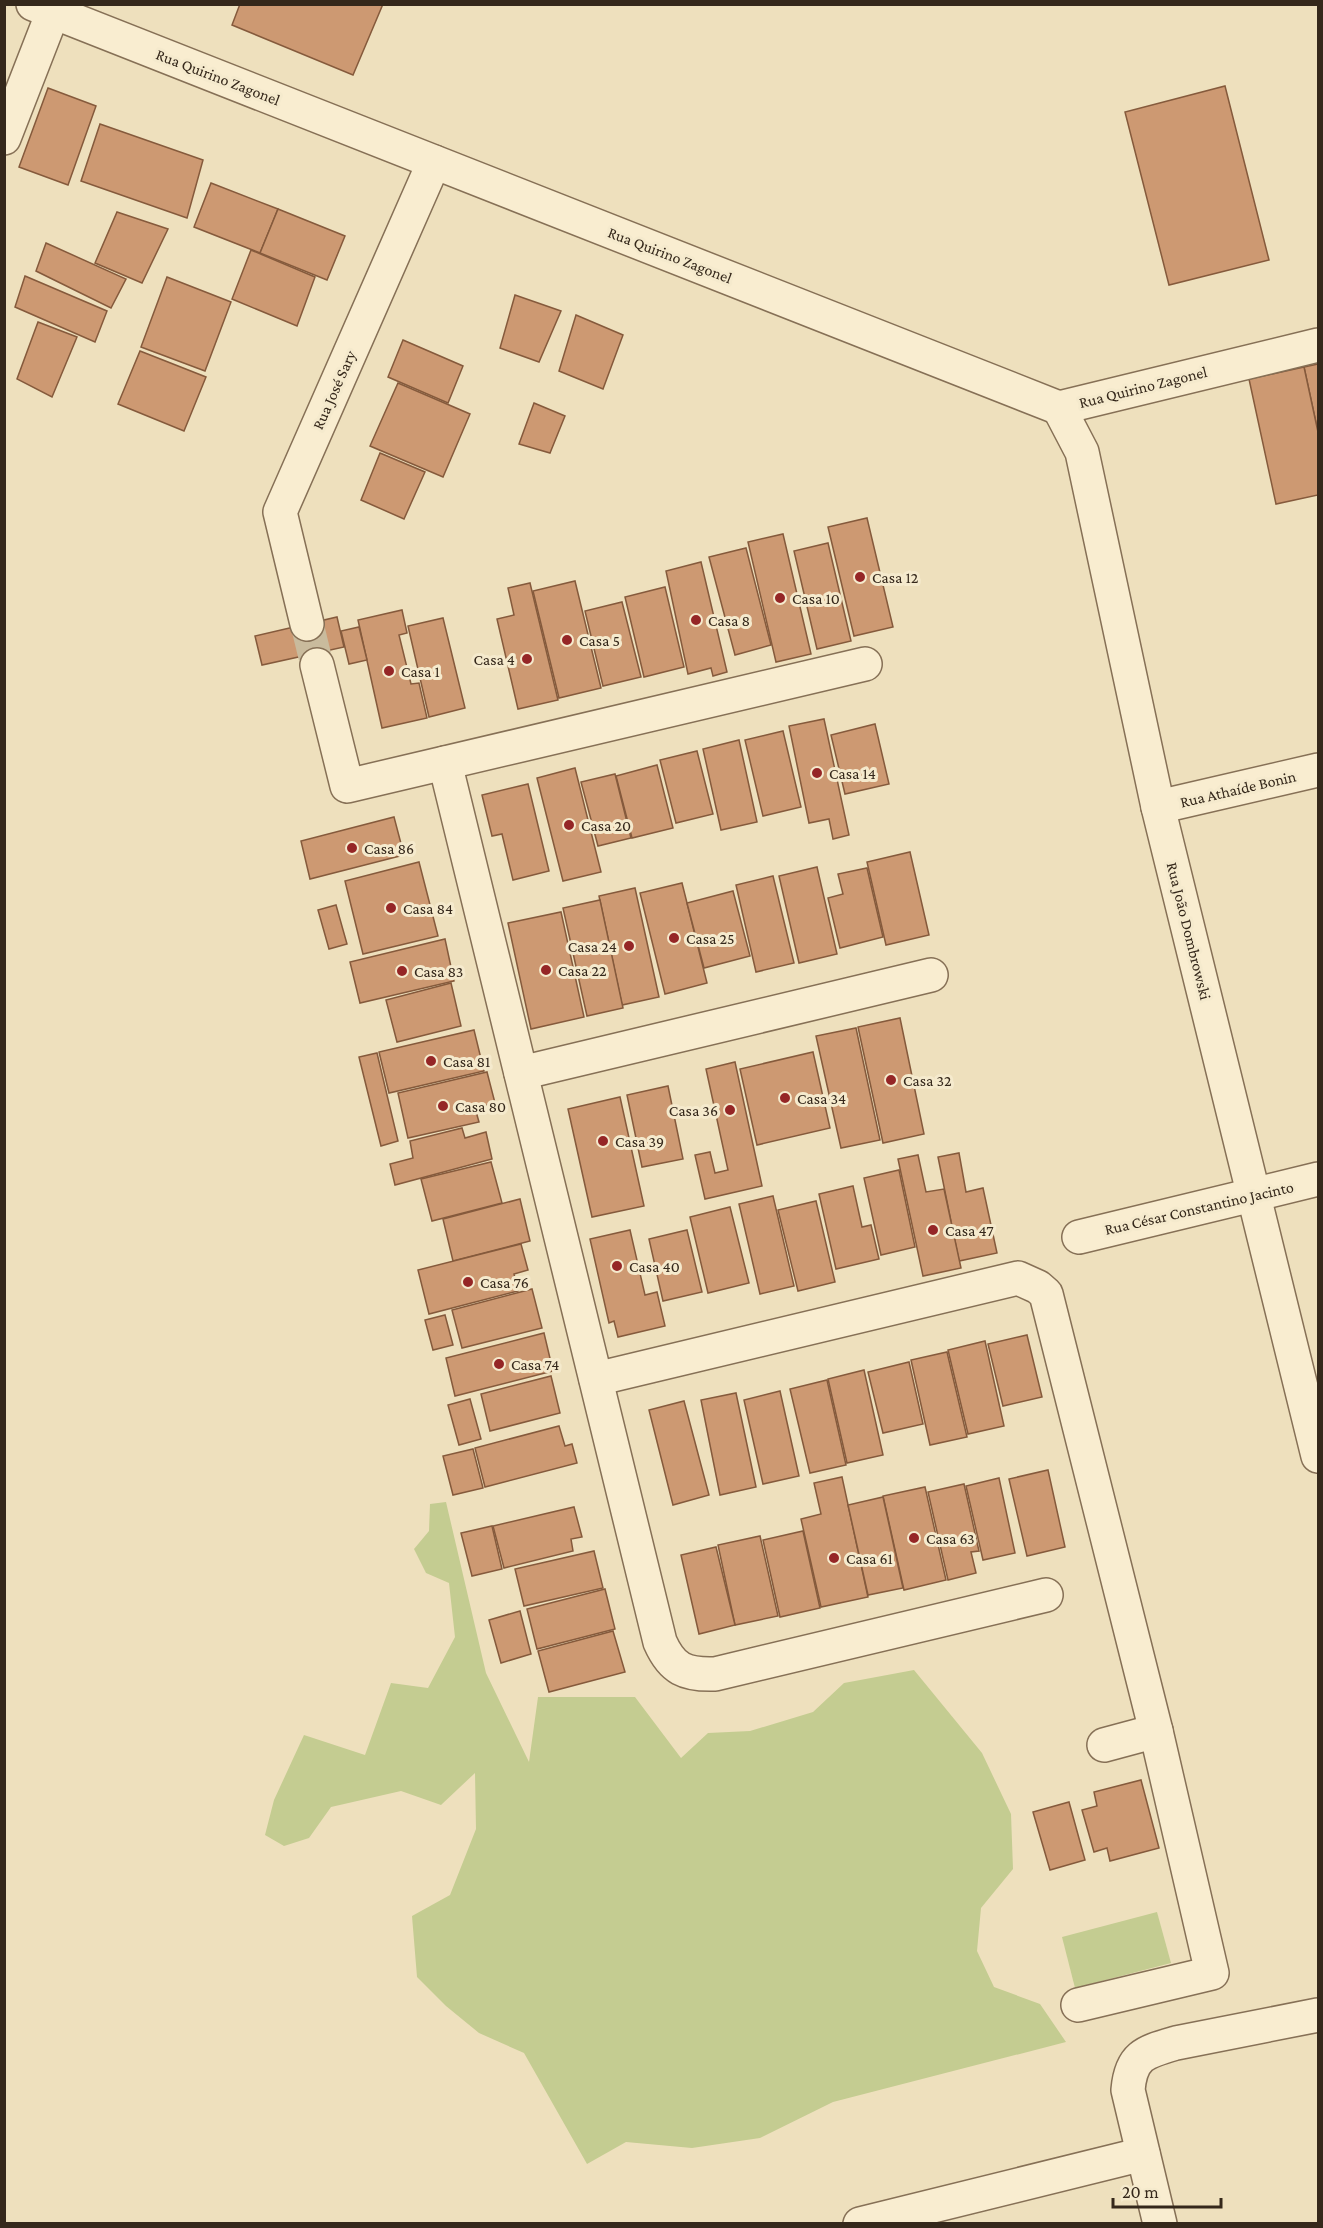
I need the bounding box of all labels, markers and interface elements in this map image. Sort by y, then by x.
street label: Rua Quirino Zagonel [153,45,282,109]
street label: Rua Quirino Zagonel [605,223,734,287]
street label: Rua José Sary [309,347,360,432]
street label: Rua Quirino Zagonel [1077,363,1209,412]
place label: Casa 12 [872,569,919,586]
marker: Casa 12 [853,570,867,584]
place label: Casa 10 [792,590,840,607]
marker: Casa 10 [773,591,787,605]
place label: Casa 8 [708,612,750,629]
marker: Casa 8 [689,613,703,627]
place label: Casa 5 [579,632,620,649]
marker: Casa 5 [560,633,574,647]
place label: Casa 4 [473,651,515,668]
marker: Casa 4 [520,652,534,666]
place label: Casa 1 [401,663,440,680]
marker: Casa 1 [382,664,396,678]
place label: Casa 14 [829,765,876,782]
marker: Casa 14 [810,766,824,780]
street label: Rua Athaíde Bonin [1178,767,1298,811]
place label: Casa 20 [581,817,631,834]
marker: Casa 20 [562,818,576,832]
place label: Casa 86 [364,840,414,857]
marker: Casa 86 [345,841,359,855]
street label: Rua João Dombrowski [1163,860,1214,1002]
place label: Casa 84 [403,900,453,917]
marker: Casa 84 [384,901,398,915]
place label: Casa 25 [686,930,735,947]
marker: Casa 25 [667,931,681,945]
place label: Casa 24 [568,938,617,955]
marker: Casa 24 [622,939,636,953]
place label: Casa 22 [558,962,607,979]
place label: Casa 83 [414,963,463,980]
marker: Casa 22 [539,963,553,977]
marker: Casa 83 [395,964,409,978]
place label: Casa 81 [443,1053,490,1070]
marker: Casa 81 [424,1054,438,1068]
place label: Casa 32 [903,1072,952,1089]
marker: Casa 32 [884,1073,898,1087]
place label: Casa 34 [797,1090,846,1107]
marker: Casa 34 [778,1091,792,1105]
place label: Casa 80 [455,1098,506,1115]
marker: Casa 80 [436,1099,450,1113]
place label: Casa 36 [669,1102,718,1119]
marker: Casa 36 [723,1103,737,1117]
place label: Casa 39 [615,1133,664,1150]
marker: Casa 39 [596,1134,610,1148]
street label: Rua César Constantino Jacinto [1103,1178,1295,1239]
place label: Casa 47 [945,1222,994,1239]
marker: Casa 47 [926,1223,940,1237]
place label: Casa 40 [629,1258,680,1275]
marker: Casa 40 [610,1259,624,1273]
place label: Casa 76 [480,1274,529,1291]
marker: Casa 76 [461,1275,475,1289]
place label: Casa 74 [511,1356,559,1373]
marker: Casa 74 [492,1357,506,1371]
place label: Casa 63 [926,1530,975,1547]
marker: Casa 63 [907,1531,921,1545]
place label: Casa 61 [846,1550,893,1567]
marker: Casa 61 [827,1551,841,1565]
scale bar [1113,2171,1221,2209]
text: 20 m [1122,2182,1159,2202]

